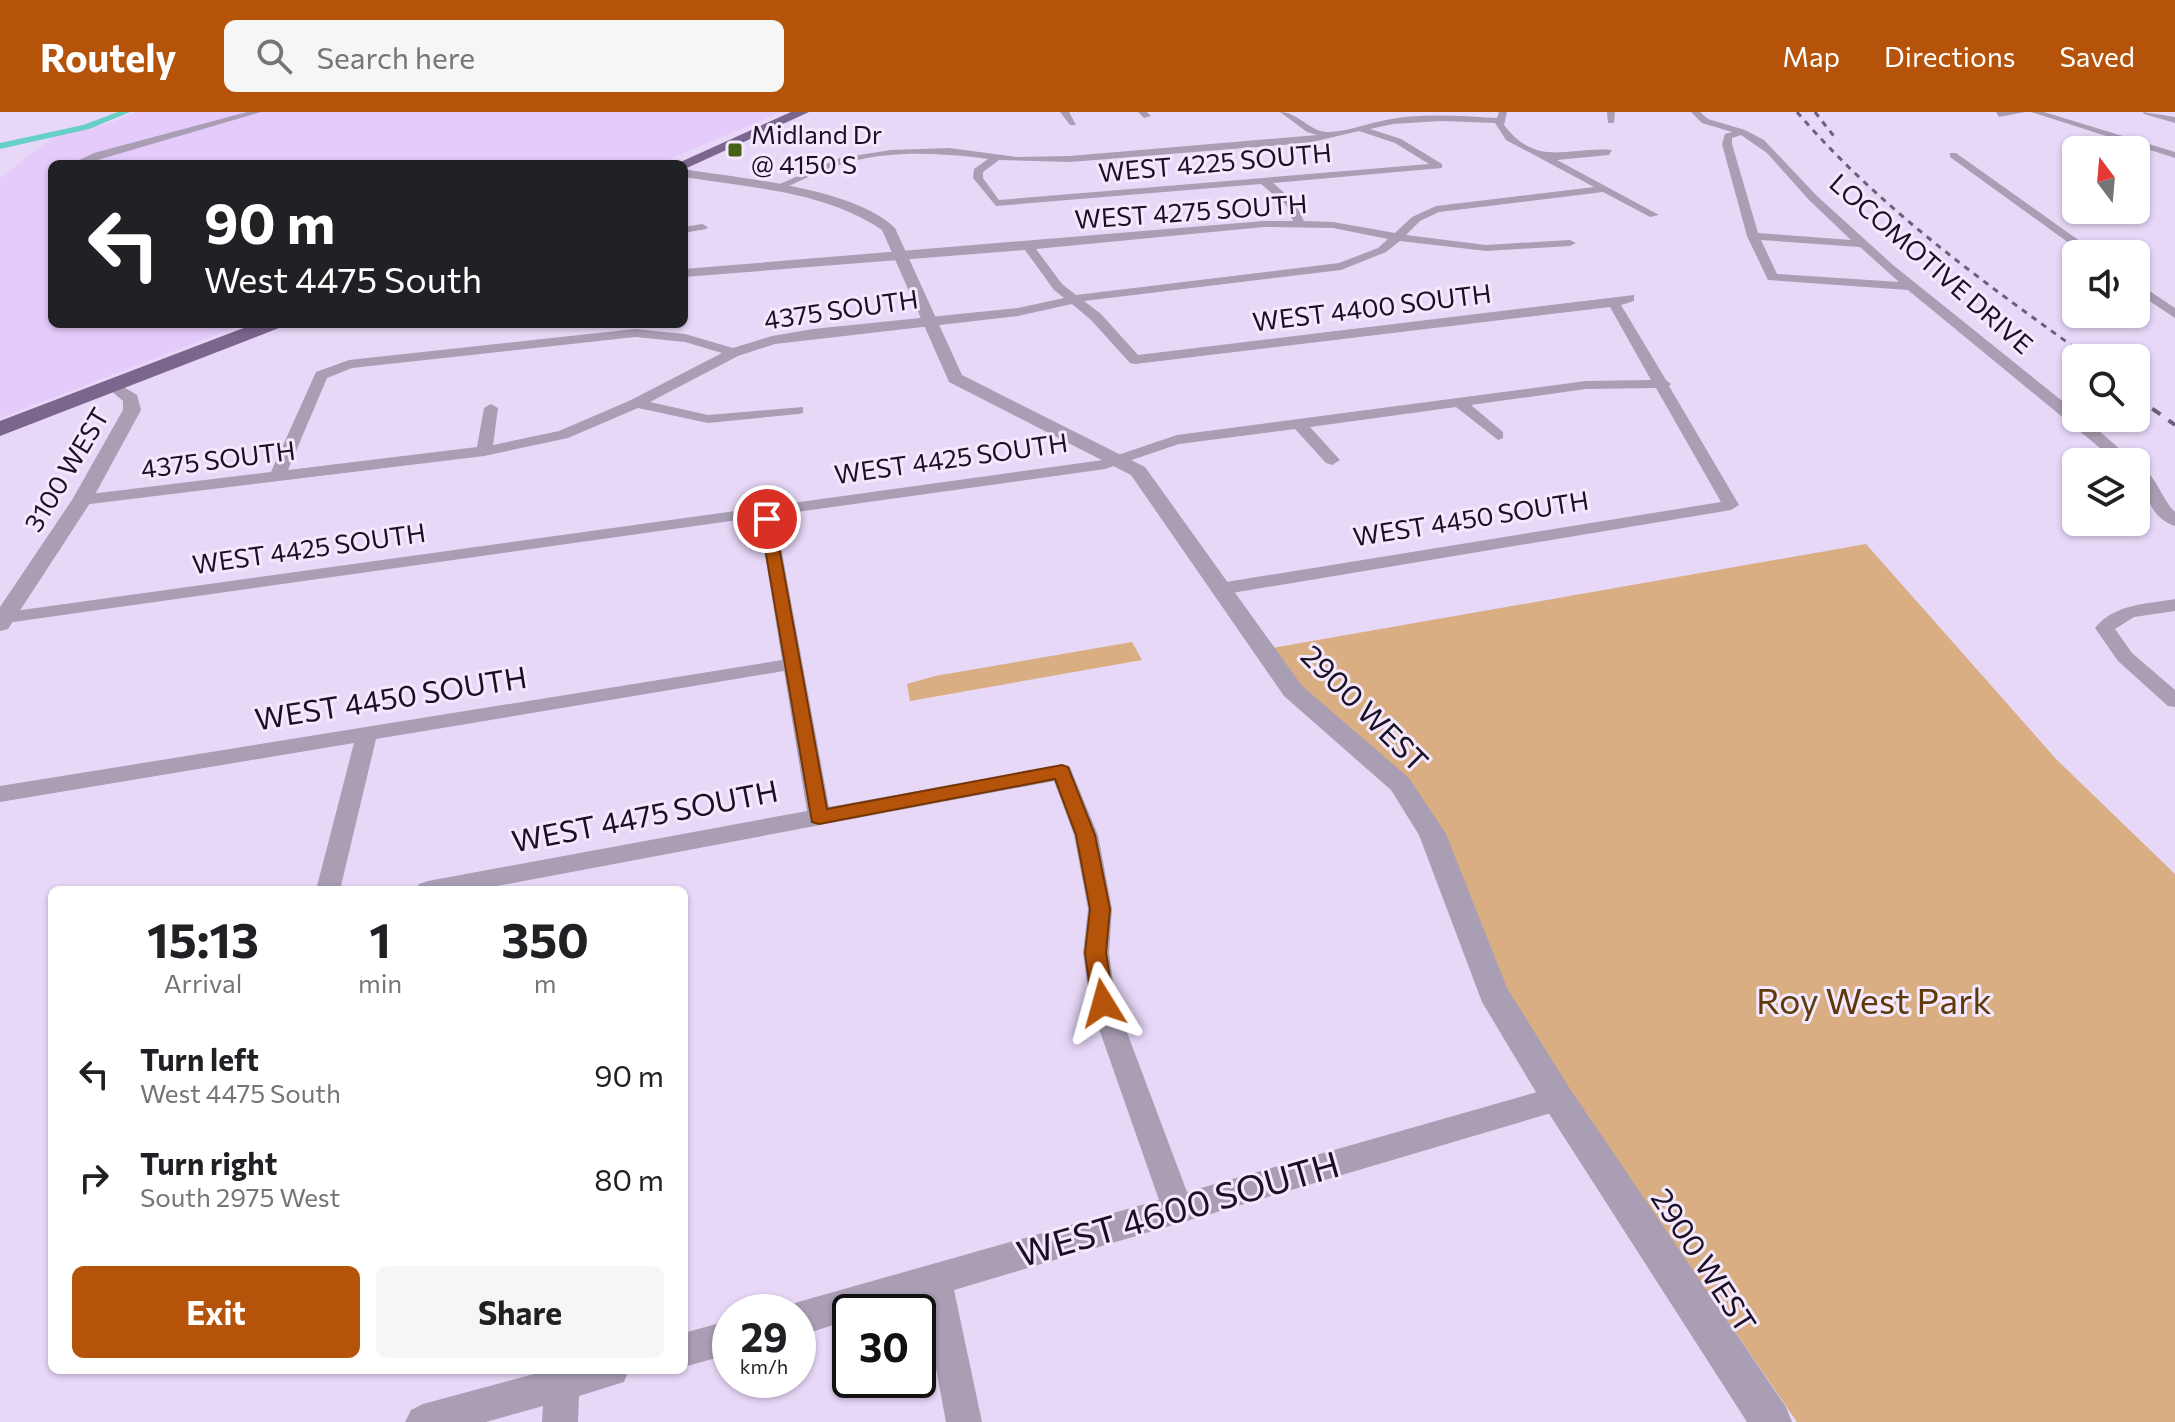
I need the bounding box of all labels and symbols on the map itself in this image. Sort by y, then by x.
place label: Midland Dr @ 4150 S [751,118,882,179]
street label: WEST 4225 SOUTH [1097,136,1333,187]
north arrow [2062,136,2150,224]
marker: Midland Dr @ 4150 S [726,141,744,159]
street label: LOCOMOTIVE DRIVE [1824,166,2040,359]
street label: WEST 4275 SOUTH [1073,187,1308,234]
street label: WEST 4400 SOUTH [1251,276,1493,337]
street label: 4375 SOUTH [762,282,920,335]
street label: 3100 WEST [17,402,115,537]
street label: WEST 4425 SOUTH [832,426,1069,489]
street label: 4375 SOUTH [139,434,297,483]
street label: WEST 4450 SOUTH [1351,484,1591,551]
pin [733,485,801,553]
street label: WEST 4425 SOUTH [190,516,427,579]
street label: 2900 WEST [1295,636,1437,778]
street label: WEST 4450 SOUTH [252,657,529,736]
street label: WEST 4475 SOUTH [508,771,781,859]
position arrow [1061,961,1145,1045]
park label: Roy West Park [1756,977,1992,1021]
street label: WEST 4600 SOUTH [1011,1140,1344,1274]
street label: 2900 WEST [1645,1181,1765,1339]
speed limit sign: 30 [832,1294,936,1398]

